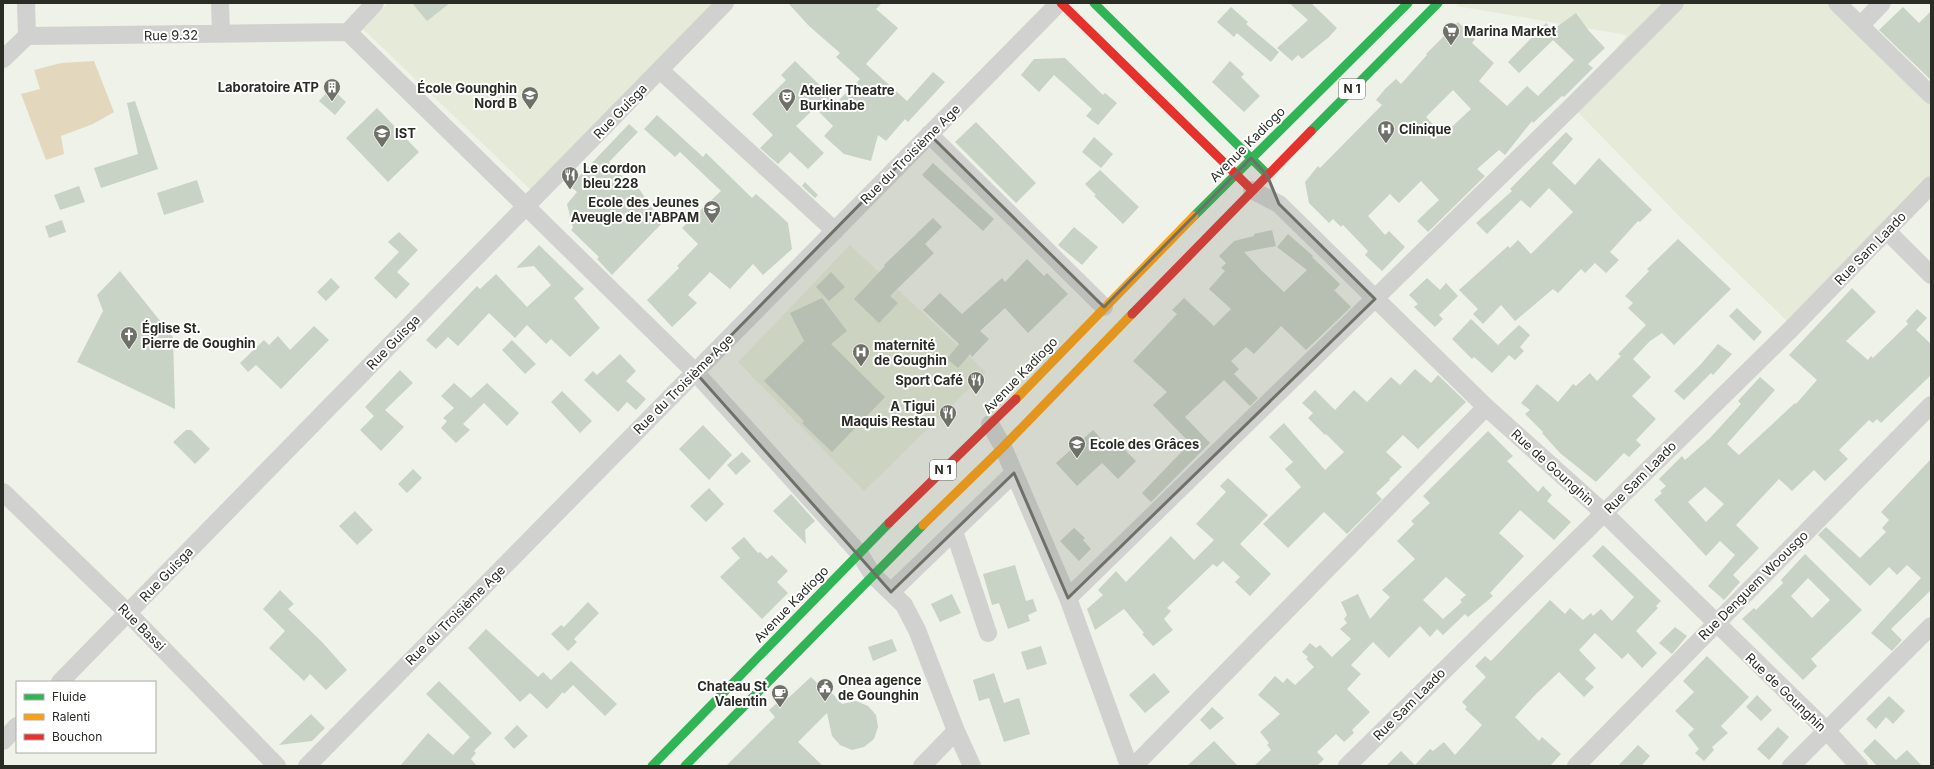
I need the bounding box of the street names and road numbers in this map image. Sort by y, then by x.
street label: Rue 9.32 [144,27,198,43]
road number: N 1 [1339,79,1365,99]
street label: Rue Guisga [590,80,650,142]
street label: Rue du Troisième Age [857,101,963,207]
street label: Avenue Kadiogo [1206,103,1288,185]
street label: Rue Sam Laado [1831,208,1909,288]
street label: Rue Guisga [363,311,423,373]
street label: Rue du Troisième Age [630,331,736,437]
street label: Avenue Kadiogo [980,333,1061,417]
street label: Rue de Gounghin [1508,426,1598,508]
street label: Rue Sam Laado [1601,437,1680,516]
road number: N 1 [930,460,956,480]
street label: Rue Denguem Woousgo [1695,527,1811,643]
street label: Rue Guisga [136,543,196,605]
street label: Rue du Troisième Age [402,562,508,668]
street label: Avenue Kadiogo [751,562,832,646]
street label: Rue Bassi [115,600,169,654]
street label: Rue de Gounghin [1742,649,1830,735]
street label: Rue Sam Laado [1370,664,1449,743]

